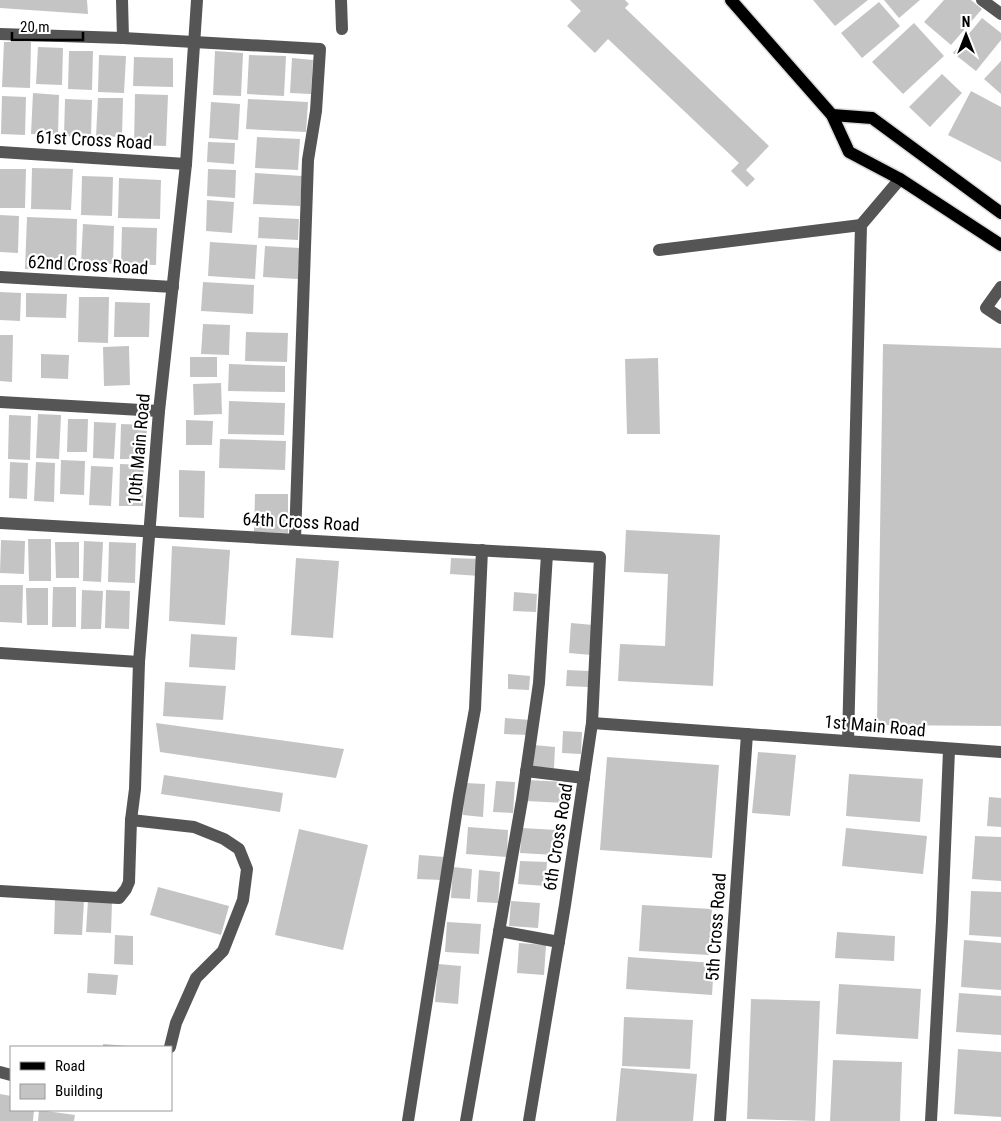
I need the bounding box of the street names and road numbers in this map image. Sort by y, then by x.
street label: 61st Cross Road [35,126,153,153]
street label: 62nd Cross Road [27,251,149,278]
street label: 10th Main Road [123,393,154,505]
street label: 64th Cross Road [242,508,360,535]
street label: 1st Main Road [823,711,927,740]
street label: 6th Cross Road [539,782,576,892]
street label: 5th Cross Road [701,872,730,982]

